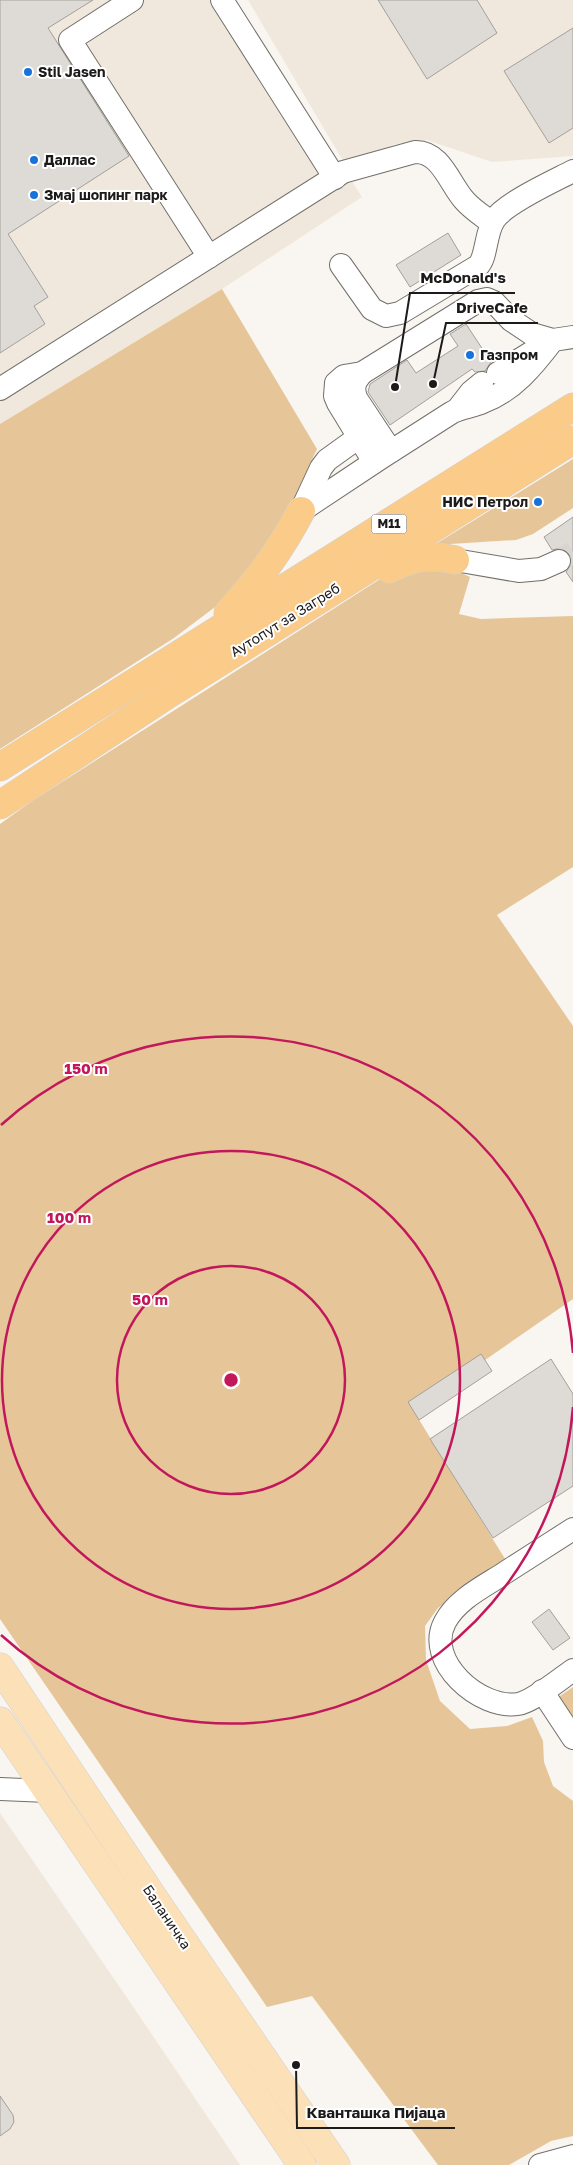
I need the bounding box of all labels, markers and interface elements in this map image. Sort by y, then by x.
place label: Stil Jasen [38,63,106,80]
marker: Stil Jasen [22,66,34,78]
place label: Даллас [44,151,95,168]
marker: Даллас [28,154,40,166]
place label: Змај шопинг парк [44,186,168,203]
marker: Змај шопинг парк [28,189,40,201]
callout: McDonald's [410,263,515,293]
text: McDonald's [420,268,506,286]
callout: DriveCafe [446,293,538,323]
text: DriveCafe [456,298,528,316]
place label: Газпром [480,346,538,363]
marker: Газпром [464,349,476,361]
place label: НИС Петрол [442,493,528,510]
marker: НИС Петрол [532,496,544,508]
road number: M11 [372,514,406,534]
street label: Аутопут за Загреб [227,579,343,660]
text: 150 m [64,1059,108,1077]
text: 100 m [47,1208,91,1226]
text: 50 m [132,1290,168,1308]
centre of rings [222,1371,240,1389]
street label: Баланичка [140,1881,195,1952]
callout: Кванташка Пијаца [297,2098,455,2128]
text: Кванташка Пијаца [307,2103,446,2121]

